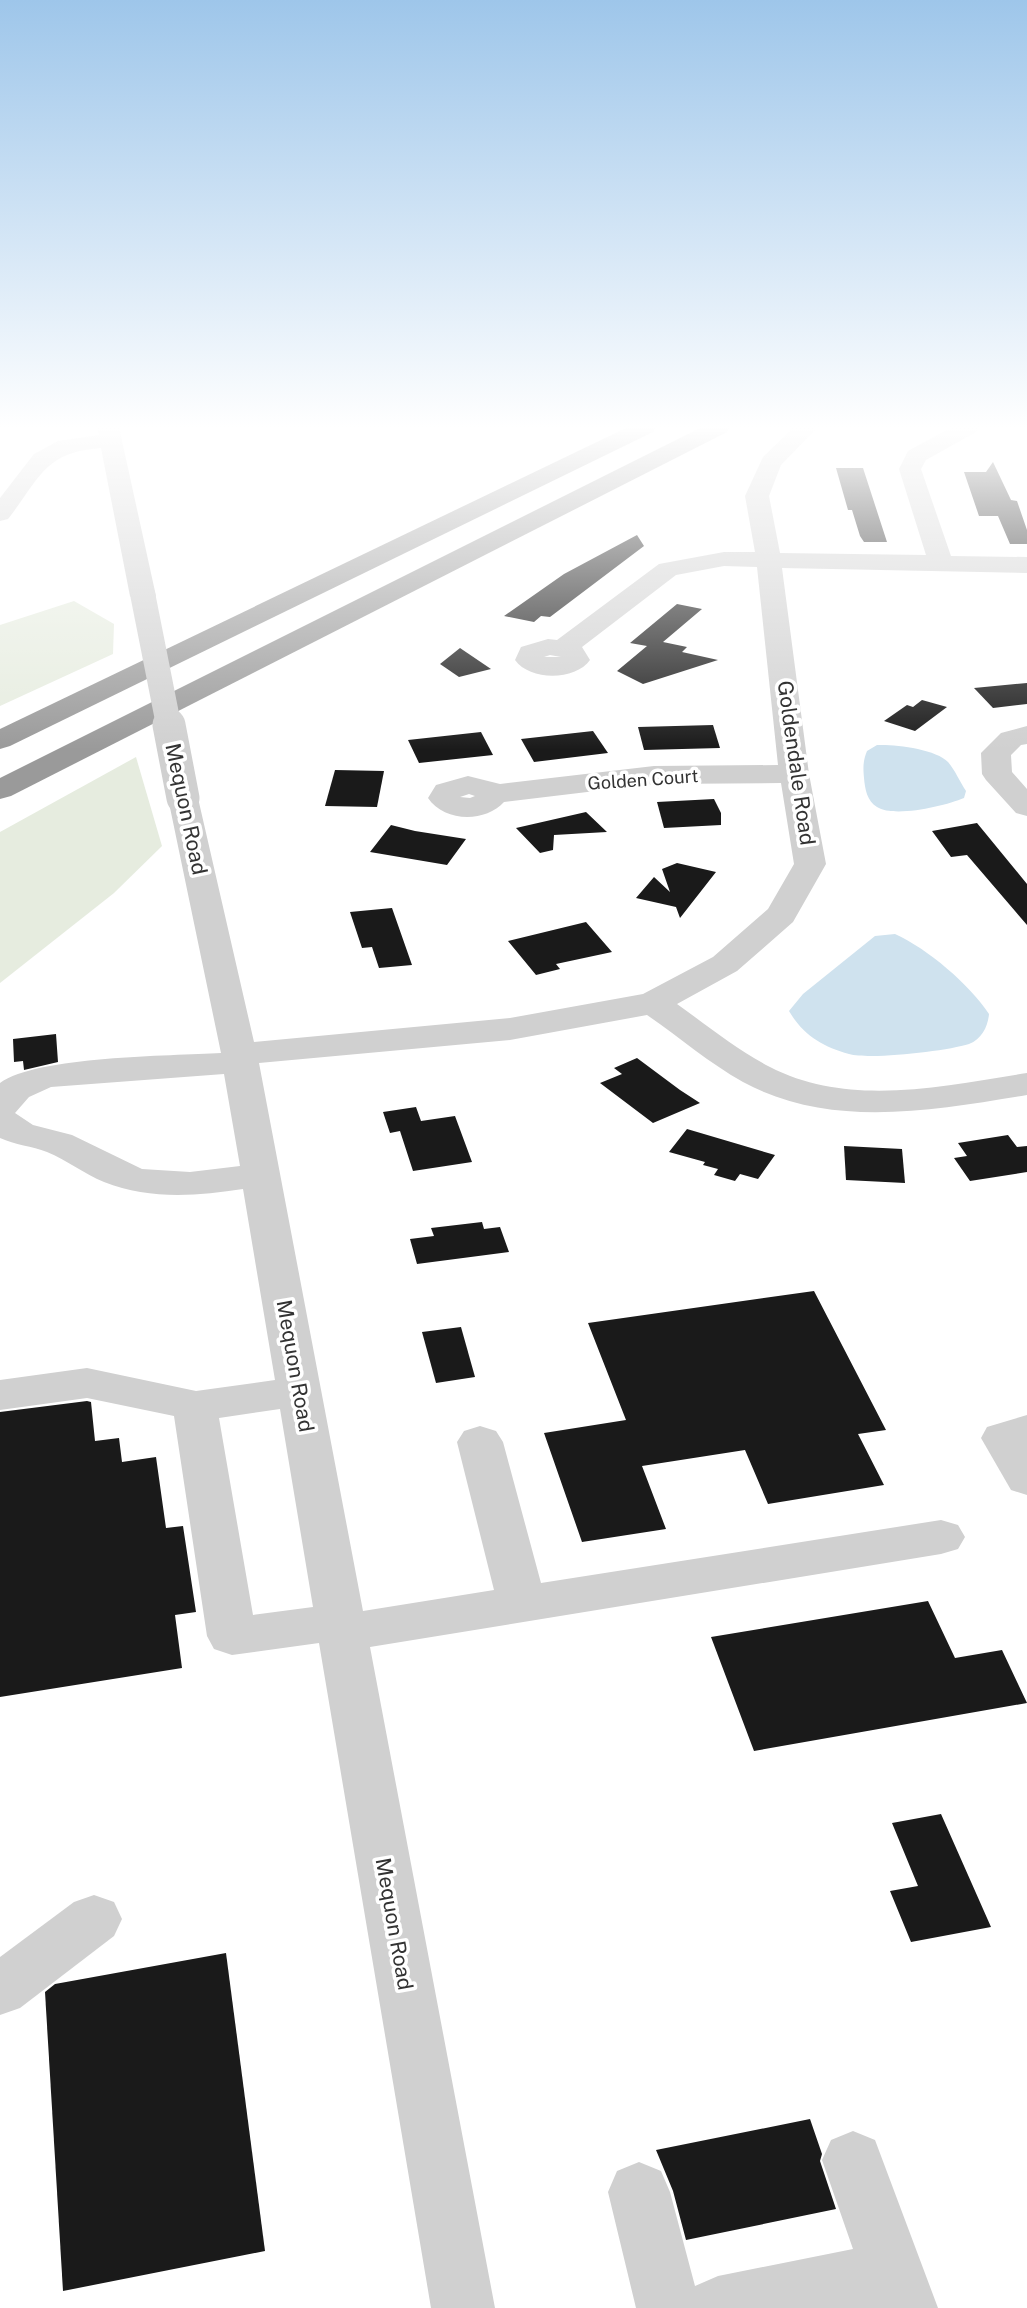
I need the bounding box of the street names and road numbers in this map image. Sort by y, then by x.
street label: Goldendale Road [773,679,820,847]
street label: Mequon Road [160,741,213,877]
street label: Golden Court [587,765,699,794]
street label: Mequon Road [272,1298,319,1434]
street label: Mequon Road [371,1856,418,1992]

